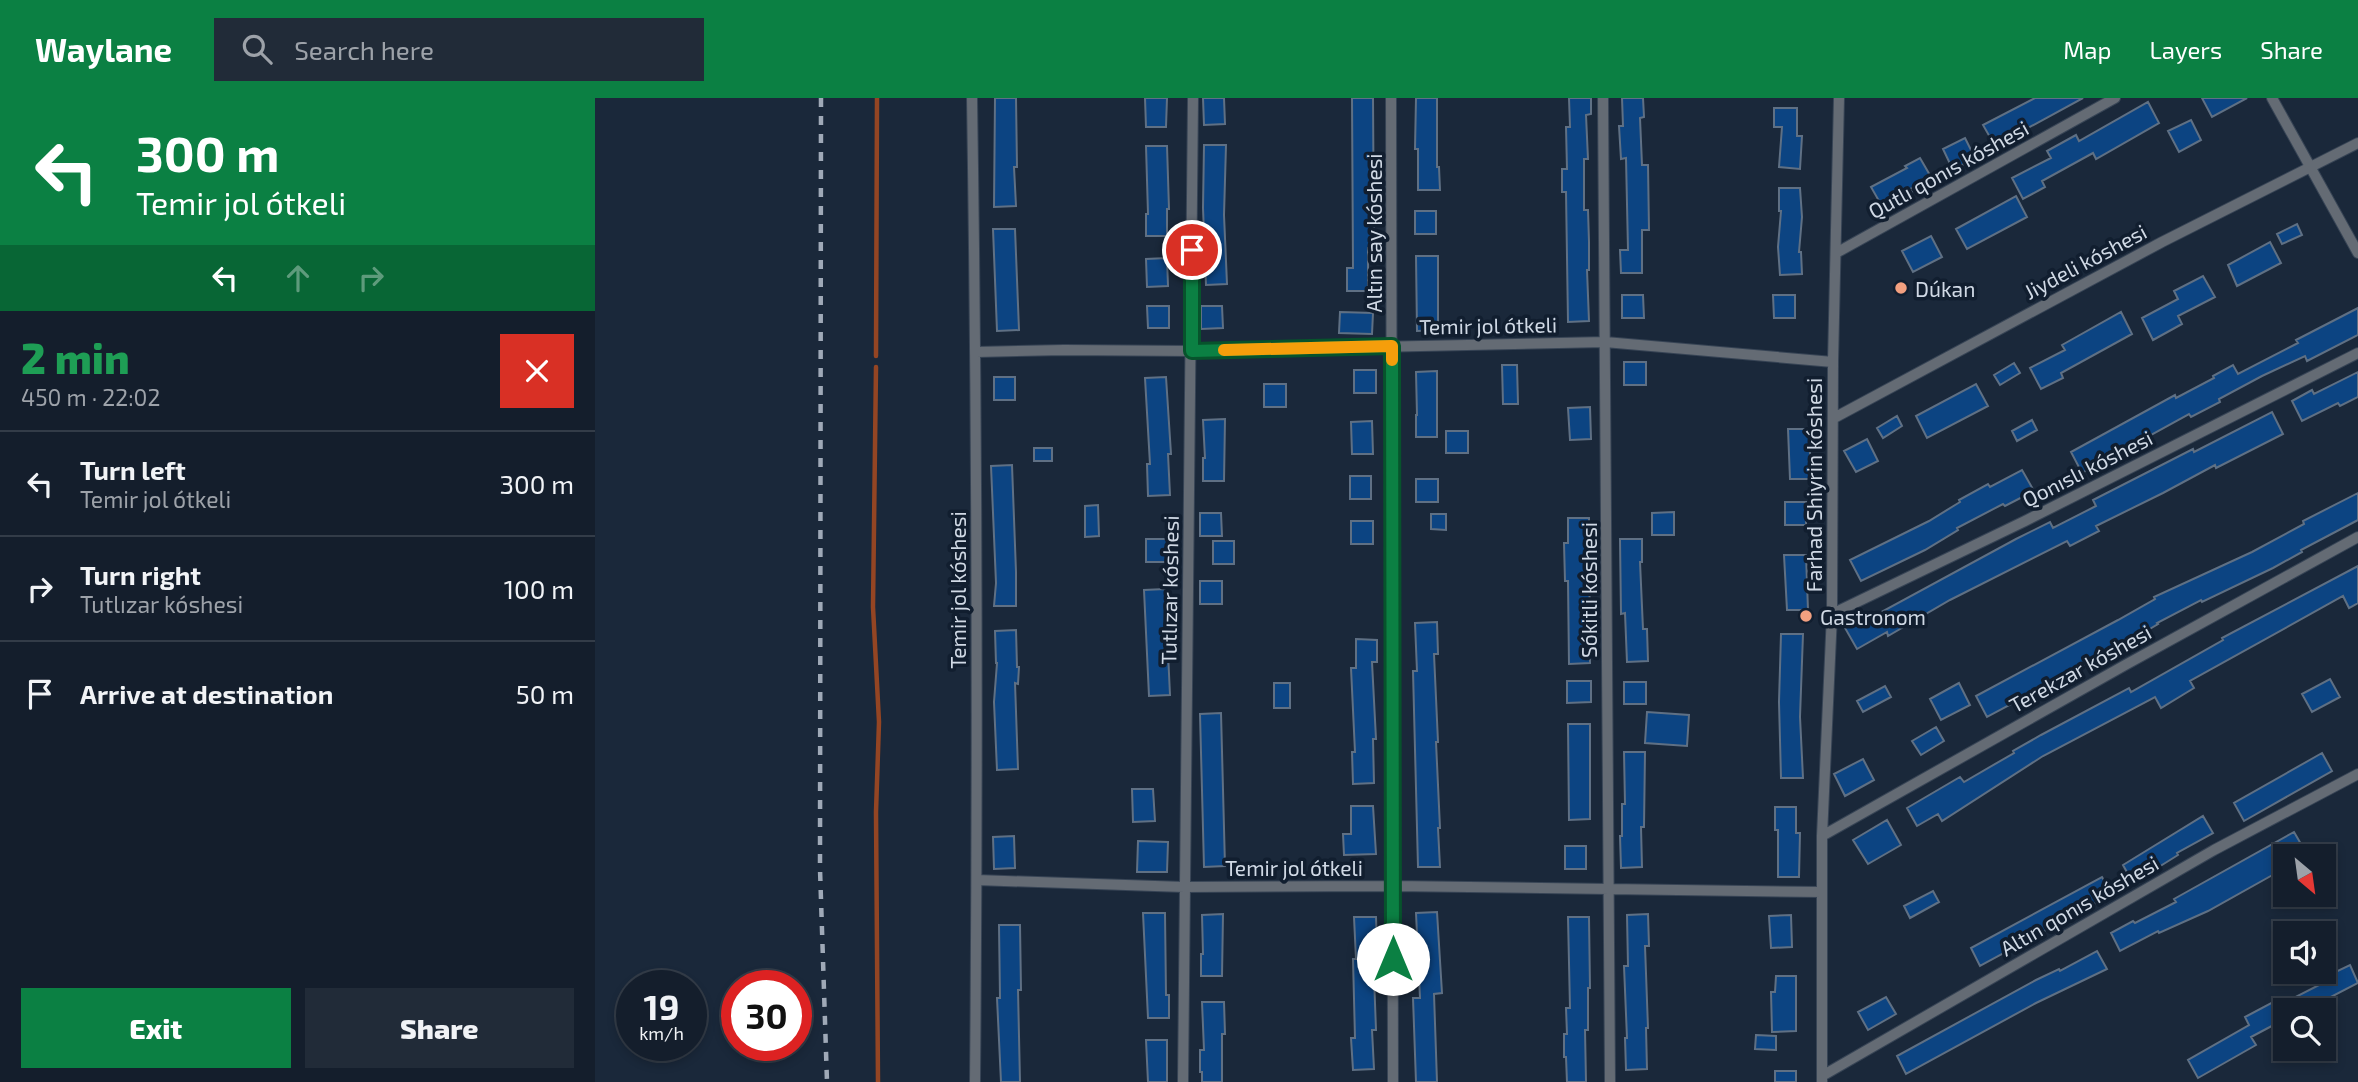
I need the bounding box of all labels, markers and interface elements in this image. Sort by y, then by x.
search box [214,18,704,81]
text: Waylane [35,29,172,69]
icon: search [238,30,276,68]
text: Search here [294,34,434,65]
text: Map [2063,35,2111,64]
text: Layers [2149,35,2222,64]
text: Share [2260,35,2323,64]
street label: Qutlı qonıs kóshesi [1864,115,2033,224]
text: 300 m [136,123,279,182]
icon: left [21,126,112,217]
street label: Altın say kóshesi [1361,153,1386,313]
text: Temir jol ótkeli [136,183,346,221]
street label: Jiydeli kóshesi [2019,218,2151,304]
pin [1162,220,1222,280]
icon: arrive [1173,231,1211,269]
icon: left [206,259,244,297]
icon: ahead [279,259,317,297]
icon: right [352,259,390,297]
place label: Dúkan [1915,276,1975,301]
marker: Dúkan [1893,280,1909,296]
street label: Temir jol ótkeli [1419,311,1557,340]
text: 2 min [21,332,130,382]
button: close [500,334,574,408]
street label: Farhad Shiyrin kóshesi [1801,378,1826,592]
text: 450 m · 22:02 [21,383,160,411]
street label: Qonıslı kóshesi [2018,425,2157,512]
text: Turn left [80,454,186,485]
icon: left [21,465,59,503]
text: 300 m [500,468,574,499]
text: Temir jol ótkeli [80,485,231,513]
street label: Temir jol kóshesi [945,511,971,669]
street label: Tutlızar kóshesi [1155,515,1183,665]
street label: Sókitli kóshesi [1576,522,1601,658]
text: Turn right [80,559,201,590]
icon: right [21,570,59,608]
text: 100 m [504,573,574,604]
text: Tutlızar kóshesi [80,590,243,618]
place label: Gastronom [1820,604,1926,629]
marker: Gastronom [1798,608,1814,624]
street label: Terekzar kóshesi [2005,619,2155,717]
icon: arrive [21,675,59,713]
text: Arrive at destination [80,678,333,709]
text: 50 m [516,678,574,709]
north arrow [2273,844,2336,906]
map controls [2273,844,2336,1061]
street label: Altın qonıs kóshesi [1996,850,2162,960]
street label: Temir jol ótkeli [1225,855,1363,881]
button: sound [2273,921,2336,984]
position arrow [1356,922,1430,996]
speed limit sign: 30 [721,970,812,1061]
text: 19 [644,985,679,1027]
button: Exit [21,988,291,1068]
button: Share [305,988,574,1068]
button: search [2273,998,2336,1061]
text: km/h [639,1022,684,1044]

